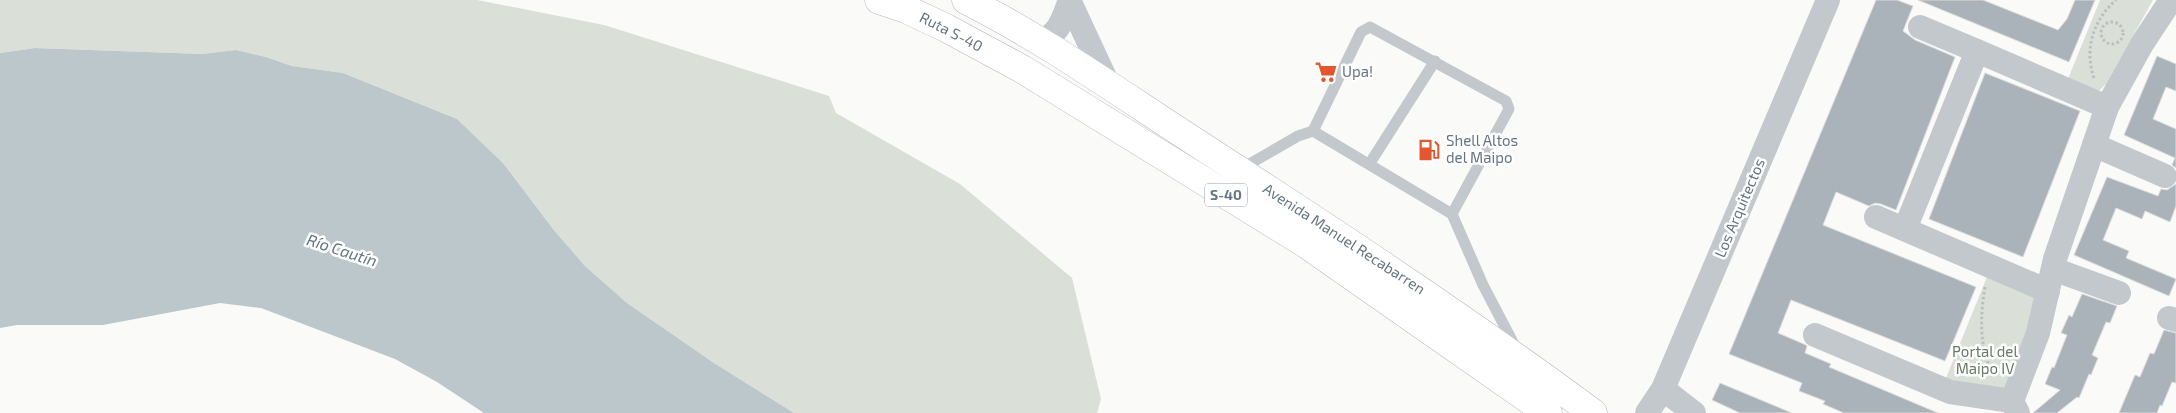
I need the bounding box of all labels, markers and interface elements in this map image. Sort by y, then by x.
street label: Ruta S-40 [917,8,986,55]
supermarket icon: Upa! [1313,59,1339,85]
place label: Upa! [1342,62,1373,80]
place label: Shell Altos del Maipo [1446,131,1518,166]
fuel station icon: Shell Altos del Maipo [1416,137,1442,163]
street label: Los Arquitectos [1710,155,1768,260]
street label: Avenida Manuel Recabarren [1260,179,1429,297]
road number: S-40 [1205,184,1247,206]
water label: Río Cautín [305,229,380,270]
park label: Portal del Maipo IV [1952,342,2018,377]

